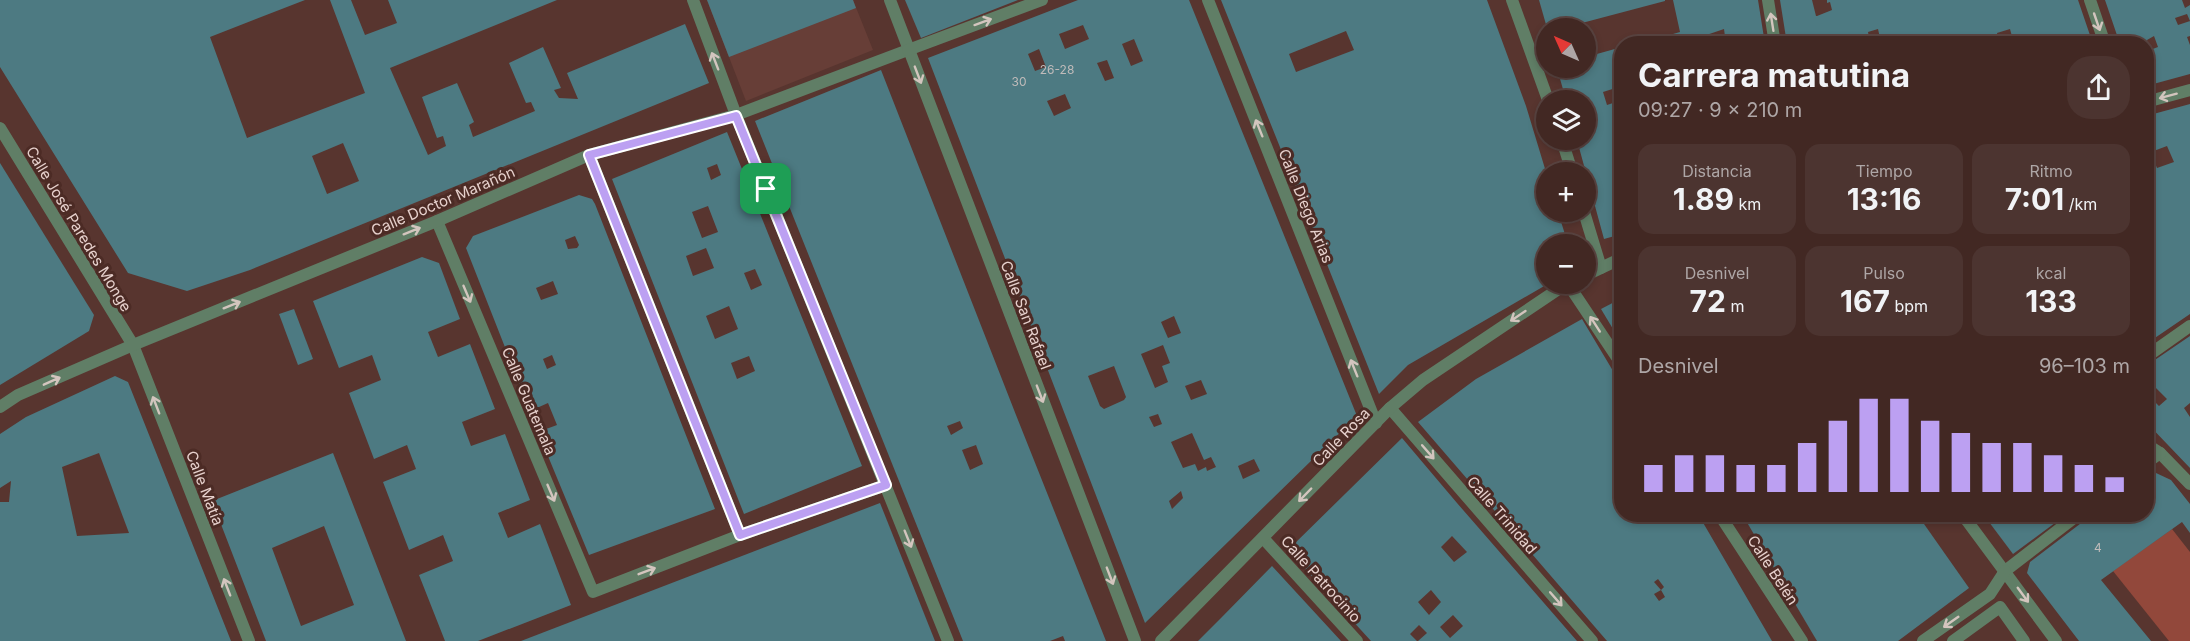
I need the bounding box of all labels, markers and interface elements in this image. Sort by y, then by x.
one-way arrow [1766,12,1777,32]
one-way arrow [2093,12,2104,31]
one-way arrow [973,16,992,27]
north arrow [1536,18,1596,78]
map controls [1536,18,1596,294]
one-way arrow [709,52,720,71]
text: Carrera matutina [1638,55,1910,95]
button: share [2067,56,2130,119]
house number: 26-28 [1040,62,1074,77]
one-way arrow [913,65,924,83]
house number: 30 [1012,74,1026,89]
button: layers [1536,90,1596,150]
one-way arrow [2159,91,2178,102]
text: 09:27 · 9 × 210 m [1638,98,1802,122]
one-way arrow [1253,120,1264,138]
street label: Calle José Paredes Monge [22,143,136,315]
street label: Calle Diego Arias [1274,146,1338,266]
text: Distancia [1682,161,1752,181]
text: Tiempo [1856,161,1912,181]
text: Ritmo [2029,161,2073,181]
street label: Calle Doctor Marañón [368,162,518,240]
button: + [1536,162,1596,222]
pin [740,163,791,214]
icon: arrive [749,172,782,205]
text: 1.89 [1673,181,1734,217]
text: 13:16 [1847,181,1921,217]
text: 7:01 [2005,181,2064,217]
text: km [1734,194,1761,214]
text: /km [2064,194,2097,214]
one-way arrow [402,225,421,236]
button: − [1536,234,1596,294]
street label: Calle San Rafael [997,258,1055,372]
text: Desnivel [1685,263,1749,283]
text: Pulso [1863,263,1905,283]
text: kcal [2036,263,2066,283]
text: 72 [1690,283,1726,319]
text: 167 [1840,283,1890,319]
text: 133 [2025,283,2077,319]
one-way arrow [463,285,474,303]
text: m [1726,296,1744,316]
text: bpm [1890,296,1928,316]
one-way arrow [222,299,240,310]
one-way arrow [1510,310,1526,322]
one-way arrow [1589,317,1601,333]
street label: Calle Guatemala [498,344,560,458]
text: Desnivel [1638,354,1719,378]
text: 96–103 m [2039,354,2130,378]
one-way arrow [1348,360,1359,378]
one-way arrow [43,374,61,385]
one-way arrow [1035,384,1046,403]
one-way arrow [150,396,161,415]
street label: Calle Rosa [1308,404,1374,470]
one-way arrow [1421,444,1435,459]
street label: Calle Matía [182,448,228,528]
street label: Calle Trinidad [1463,472,1541,558]
one-way arrow [546,483,557,502]
one-way arrow [1298,487,1312,502]
one-way arrow [903,530,914,548]
street label: Calle Patrocinio [1277,532,1365,626]
street label: Calle Belén [1743,532,1803,608]
house number: 4 [2094,540,2102,555]
one-way arrow [637,565,656,576]
one-way arrow [1105,566,1116,585]
one-way arrow [221,578,232,596]
one-way arrow [2016,586,2029,602]
one-way arrow [1549,591,1563,606]
one-way arrow [1943,616,1959,628]

